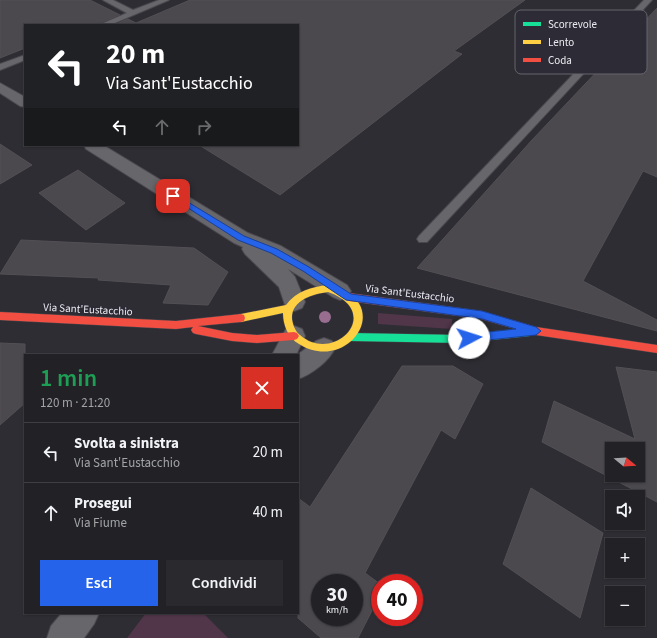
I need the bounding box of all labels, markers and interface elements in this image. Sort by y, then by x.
legend [515,10,647,74]
text: Scorrevole [548,17,598,32]
text: 20 m [106,34,165,74]
text: Lento [548,35,574,50]
icon: left [40,40,92,92]
text: Coda [548,53,572,68]
text: Via Sant'Eustacchio [106,71,253,96]
icon: left [109,116,131,138]
icon: ahead [151,116,173,138]
icon: right [193,116,215,138]
pin [156,179,190,213]
icon: arrive [162,185,184,207]
street label: Via Sant'Eustacchio [365,281,455,306]
street label: Via Sant'Eustacchio [43,300,133,319]
position arrow [448,317,490,359]
text: 1 min [40,361,97,396]
button: close [241,367,283,409]
text: 120 m · 21:20 [40,394,110,412]
text: Svolta a sinistra [74,433,179,454]
icon: left [40,442,62,464]
text: 20 m [253,442,283,463]
north arrow [605,442,645,482]
map controls [605,442,645,626]
text: Via Sant'Eustacchio [74,454,180,472]
button: sound [605,490,645,530]
text: Prosegui [74,493,132,514]
icon: ahead [40,502,62,524]
text: 40 m [253,502,283,523]
text: Via Fiume [74,514,127,532]
button: + [605,538,645,578]
button: Esci [40,560,158,606]
button: Condividi [166,560,283,606]
speed limit sign: 40 [371,574,423,626]
text: 30 [326,581,348,609]
button: − [605,586,645,626]
text: km/h [326,603,348,617]

